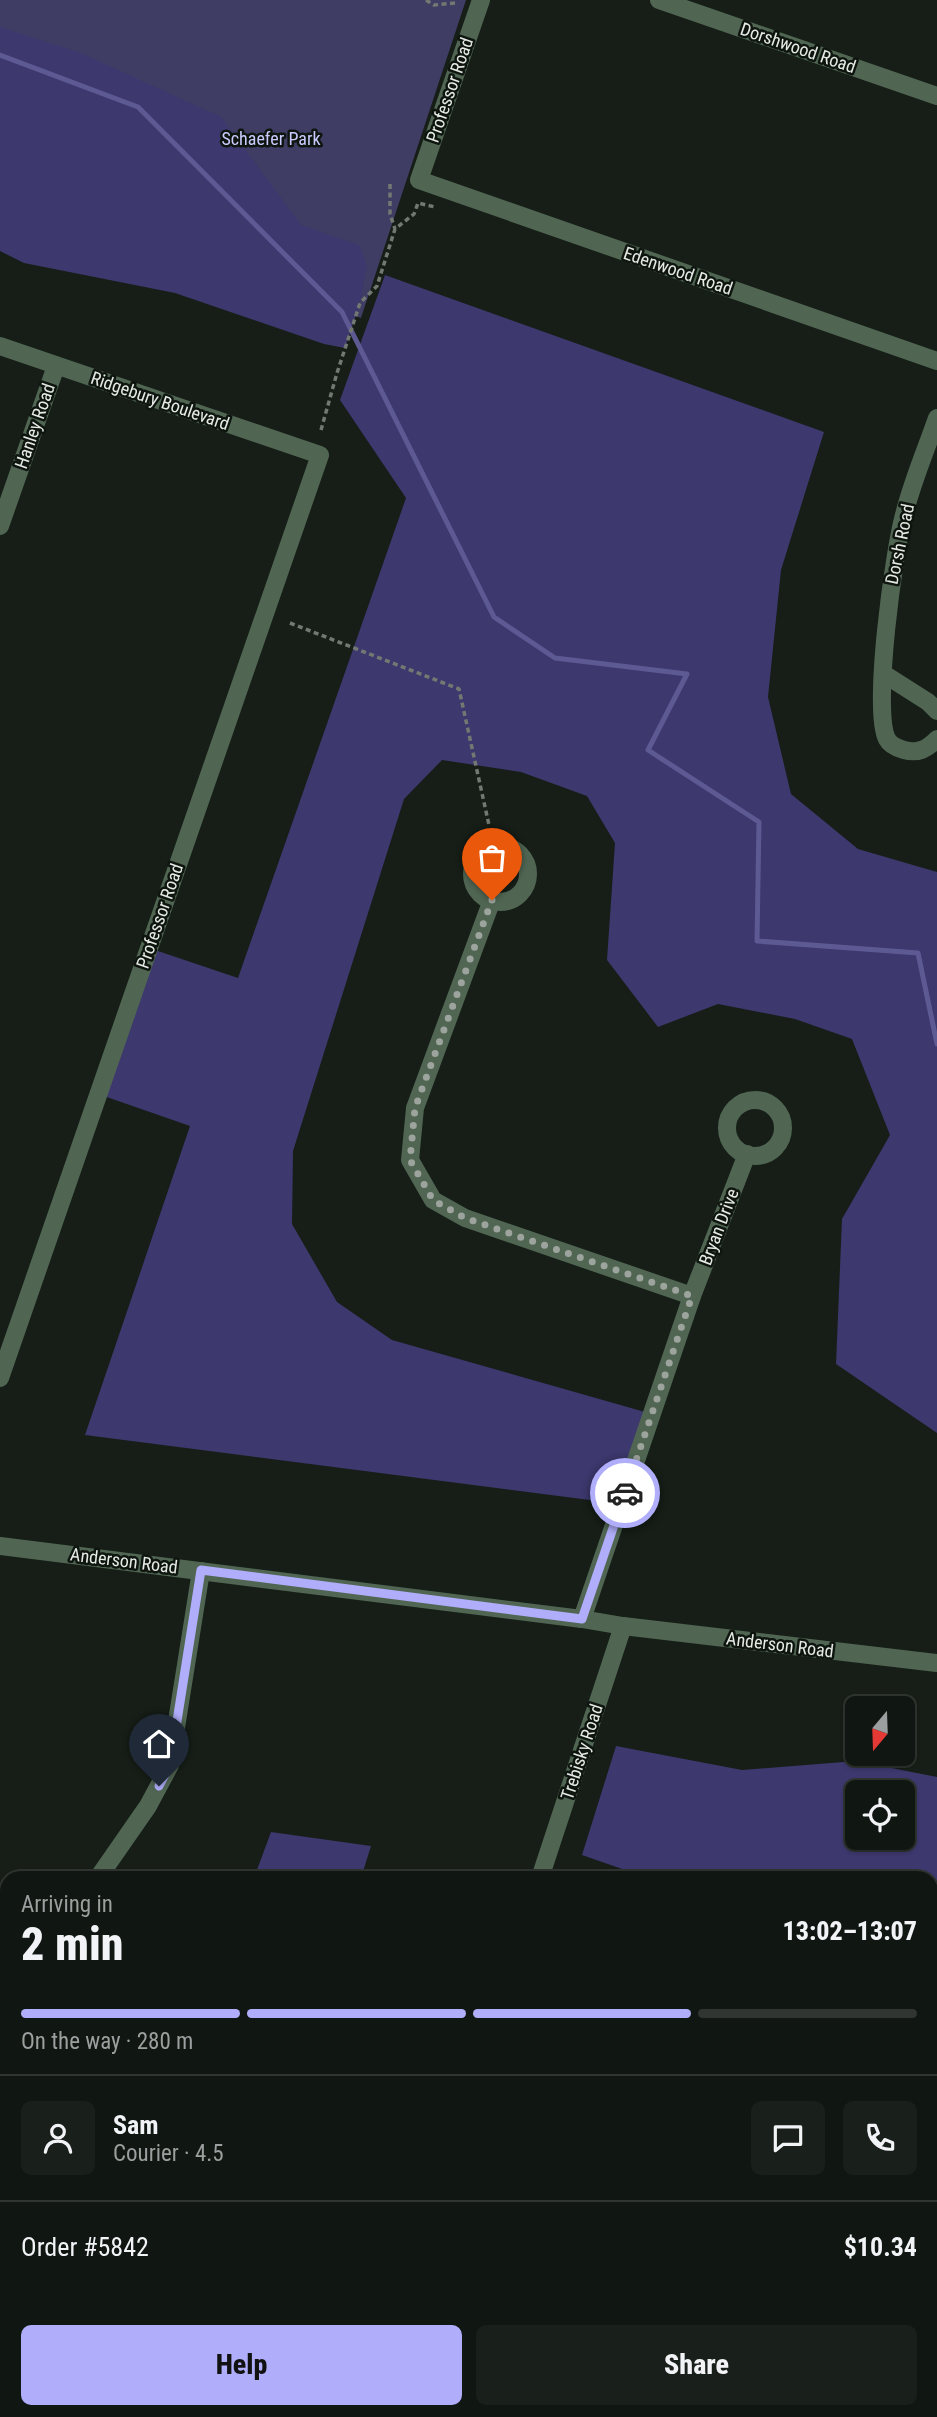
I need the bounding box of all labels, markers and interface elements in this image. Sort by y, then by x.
street label: Dorshwood Road [738,18,859,77]
street label: Professor Road [422,35,477,145]
park label: Schaefer Park [221,128,321,149]
street label: Edenwood Road [621,242,735,299]
street label: Ridgebury Boulevard [88,367,232,434]
street label: Hanley Road [10,380,59,471]
street label: Dorsh Road [881,502,918,586]
pin [462,828,522,900]
icon: bag [473,839,511,877]
street label: Professor Road [132,861,187,971]
street label: Bryan Drive [694,1186,743,1268]
courier [590,1458,660,1528]
icon: car [606,1474,644,1512]
street label: Anderson Road [69,1543,179,1578]
street label: Anderson Road [725,1627,835,1662]
north arrow [845,1696,915,1766]
map controls [845,1696,915,1850]
street label: Trebisky Road [556,1701,607,1802]
pin [129,1714,189,1786]
icon: home [140,1725,178,1763]
button: locate [845,1780,915,1850]
text: Arriving in [21,1891,113,1918]
text: 13:02–13:07 [783,1916,917,1946]
text: 2 min [21,1917,124,1971]
text: On the way · 280 m [21,2028,193,2055]
button: person [21,2101,95,2175]
button: chat [751,2101,825,2175]
button: phone [843,2101,917,2175]
text: Sam [113,2110,159,2140]
text: Courier · 4.5 [113,2140,224,2167]
text: Order #5842 [21,2232,149,2262]
text: $10.34 [844,2232,917,2262]
button: Help [21,2325,462,2405]
button: Share [476,2325,917,2405]

